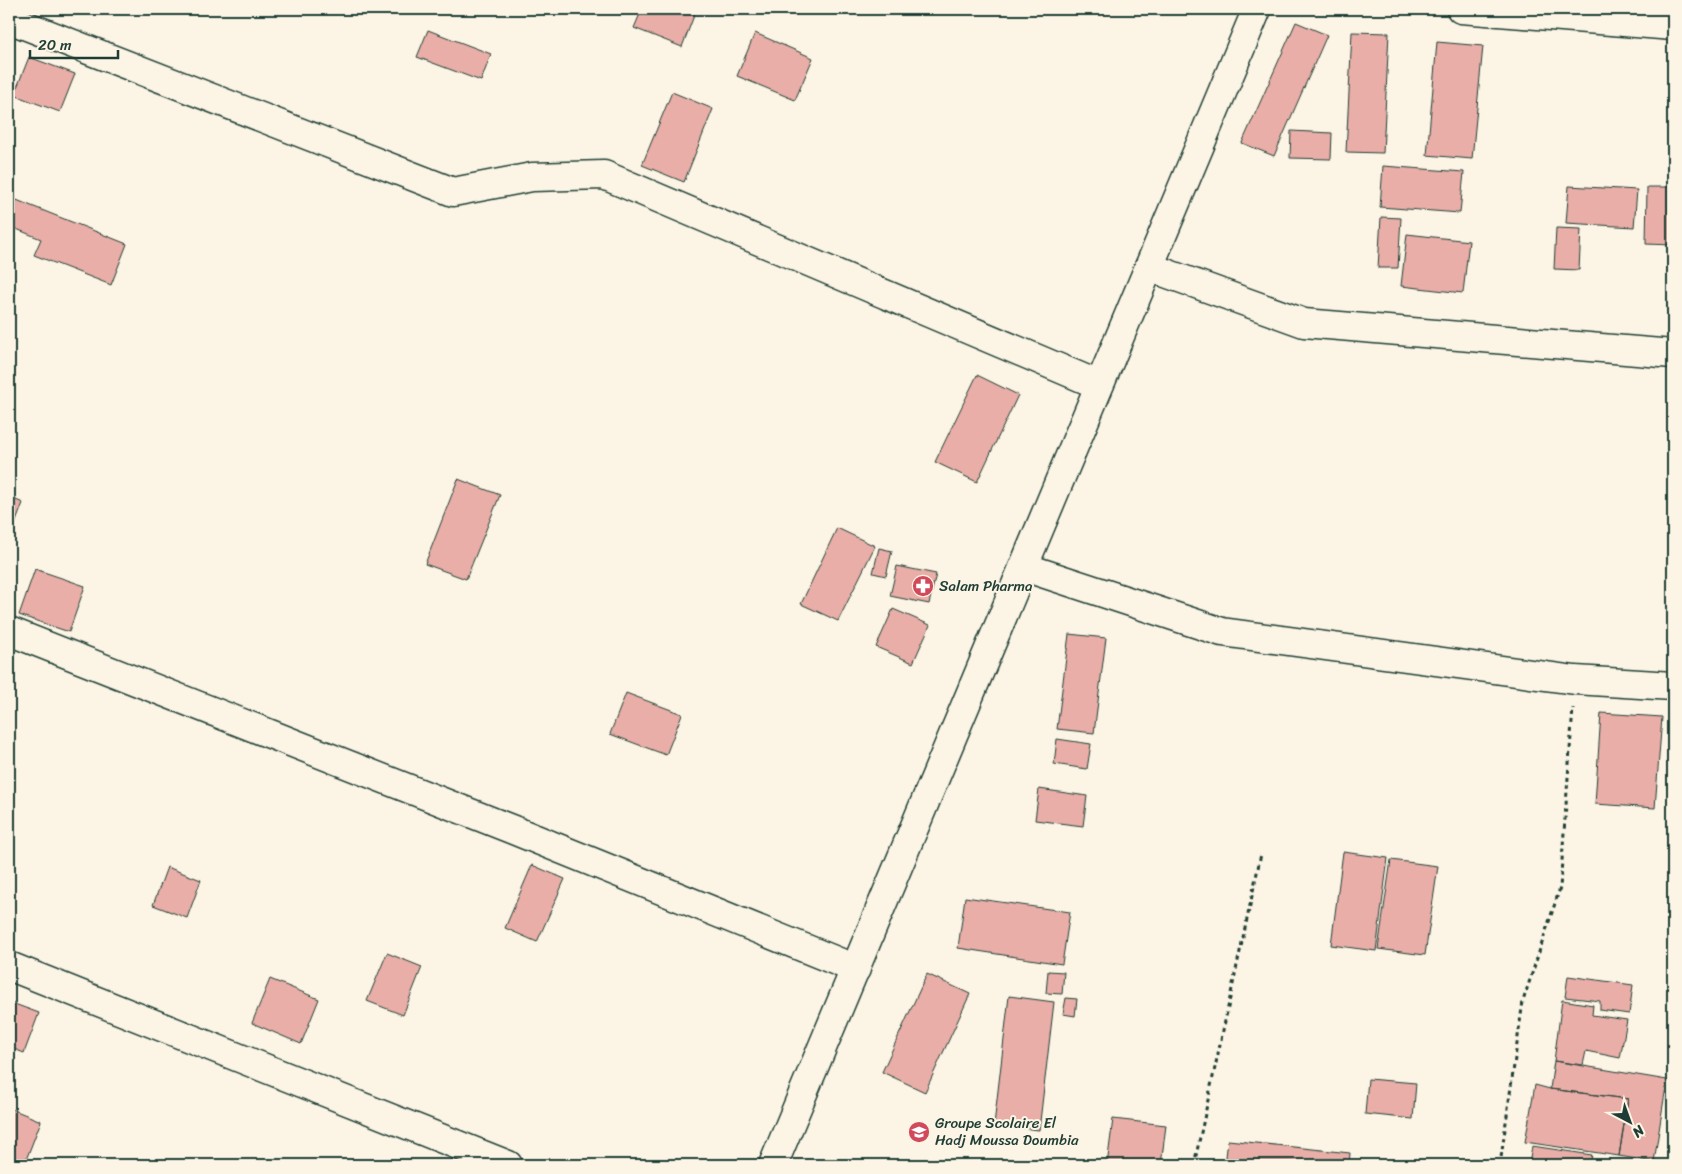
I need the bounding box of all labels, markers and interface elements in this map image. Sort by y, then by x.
scale bar [30,28,118,60]
text: 20 m [38,32,72,58]
place label: Salam Pharma [939,573,1033,599]
pharmacy icon: Salam Pharma [911,574,935,598]
north arrow [1604,1096,1654,1146]
place label: Groupe Scolaire El Hadj Moussa Doumbia [935,1110,1079,1153]
text: N [1626,1118,1651,1144]
school or university icon: Groupe Scolaire El Hadj Moussa Doumbia [907,1120,931,1144]

